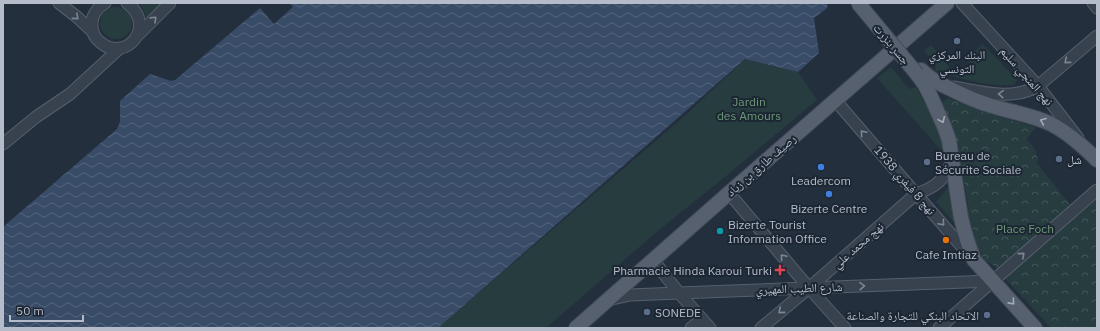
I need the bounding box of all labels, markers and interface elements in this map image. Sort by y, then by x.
one-way arrow [72,13,79,20]
one-way arrow [149,16,157,24]
street label: جسر بنزرت [870,20,914,68]
marker: البنك المركزي التونسي [952,36,962,46]
street label: نهج المنجي سليم [995,43,1057,111]
place label: البنك المركزي التونسي [929,47,985,79]
one-way arrow [1065,57,1072,64]
one-way arrow [998,90,1004,99]
park label: Jardin des Amours [717,94,781,123]
one-way arrow [937,117,945,124]
one-way arrow [1040,118,1047,126]
one-way arrow [861,130,868,137]
street label: رصيف طارق بن زياد [723,131,799,200]
street label: نهج 8 فيفري 1938 [869,142,939,220]
place label: Bureau de Sécurite Sociale [935,148,1022,177]
place label: شل [1067,152,1082,167]
marker: شل [1054,154,1064,164]
marker: Bureau de Sécurite Sociale [922,157,932,167]
marker: Leadercom [816,162,826,172]
place label: Leadercom [791,173,851,188]
marker: Bizerte Centre [824,189,834,199]
place label: Bizerte Centre [791,201,868,216]
place label: Bizerte Tourist Information Office [728,217,827,246]
street label: نهج محمد علي [829,219,889,274]
one-way arrow [937,219,944,226]
park label: Place Foch [996,221,1054,236]
marker: Bizerte Tourist Information Office [715,226,725,236]
marker: Cafe Imtiaz [941,235,951,245]
place label: Cafe Imtiaz [915,247,977,262]
one-way arrow [1017,253,1025,260]
one-way arrow [780,254,787,261]
place label: Pharmacie Hinda Karoui Turki [613,263,772,278]
marker: Pharmacie Hinda Karoui Turki [775,265,785,275]
street label: شارع الطيب المهيري [755,279,843,300]
one-way arrow [859,281,865,290]
scale bar [10,297,83,323]
one-way arrow [1007,297,1014,305]
text: 50 m [16,303,44,318]
place label: SONEDE [655,305,701,320]
marker: SONEDE [642,307,652,317]
one-way arrow [778,307,785,314]
place label: الاتحاد البنكي للتجارة والصناعة [846,308,979,326]
marker: الاتحاد البنكي للتجارة والصناعة [982,310,992,320]

